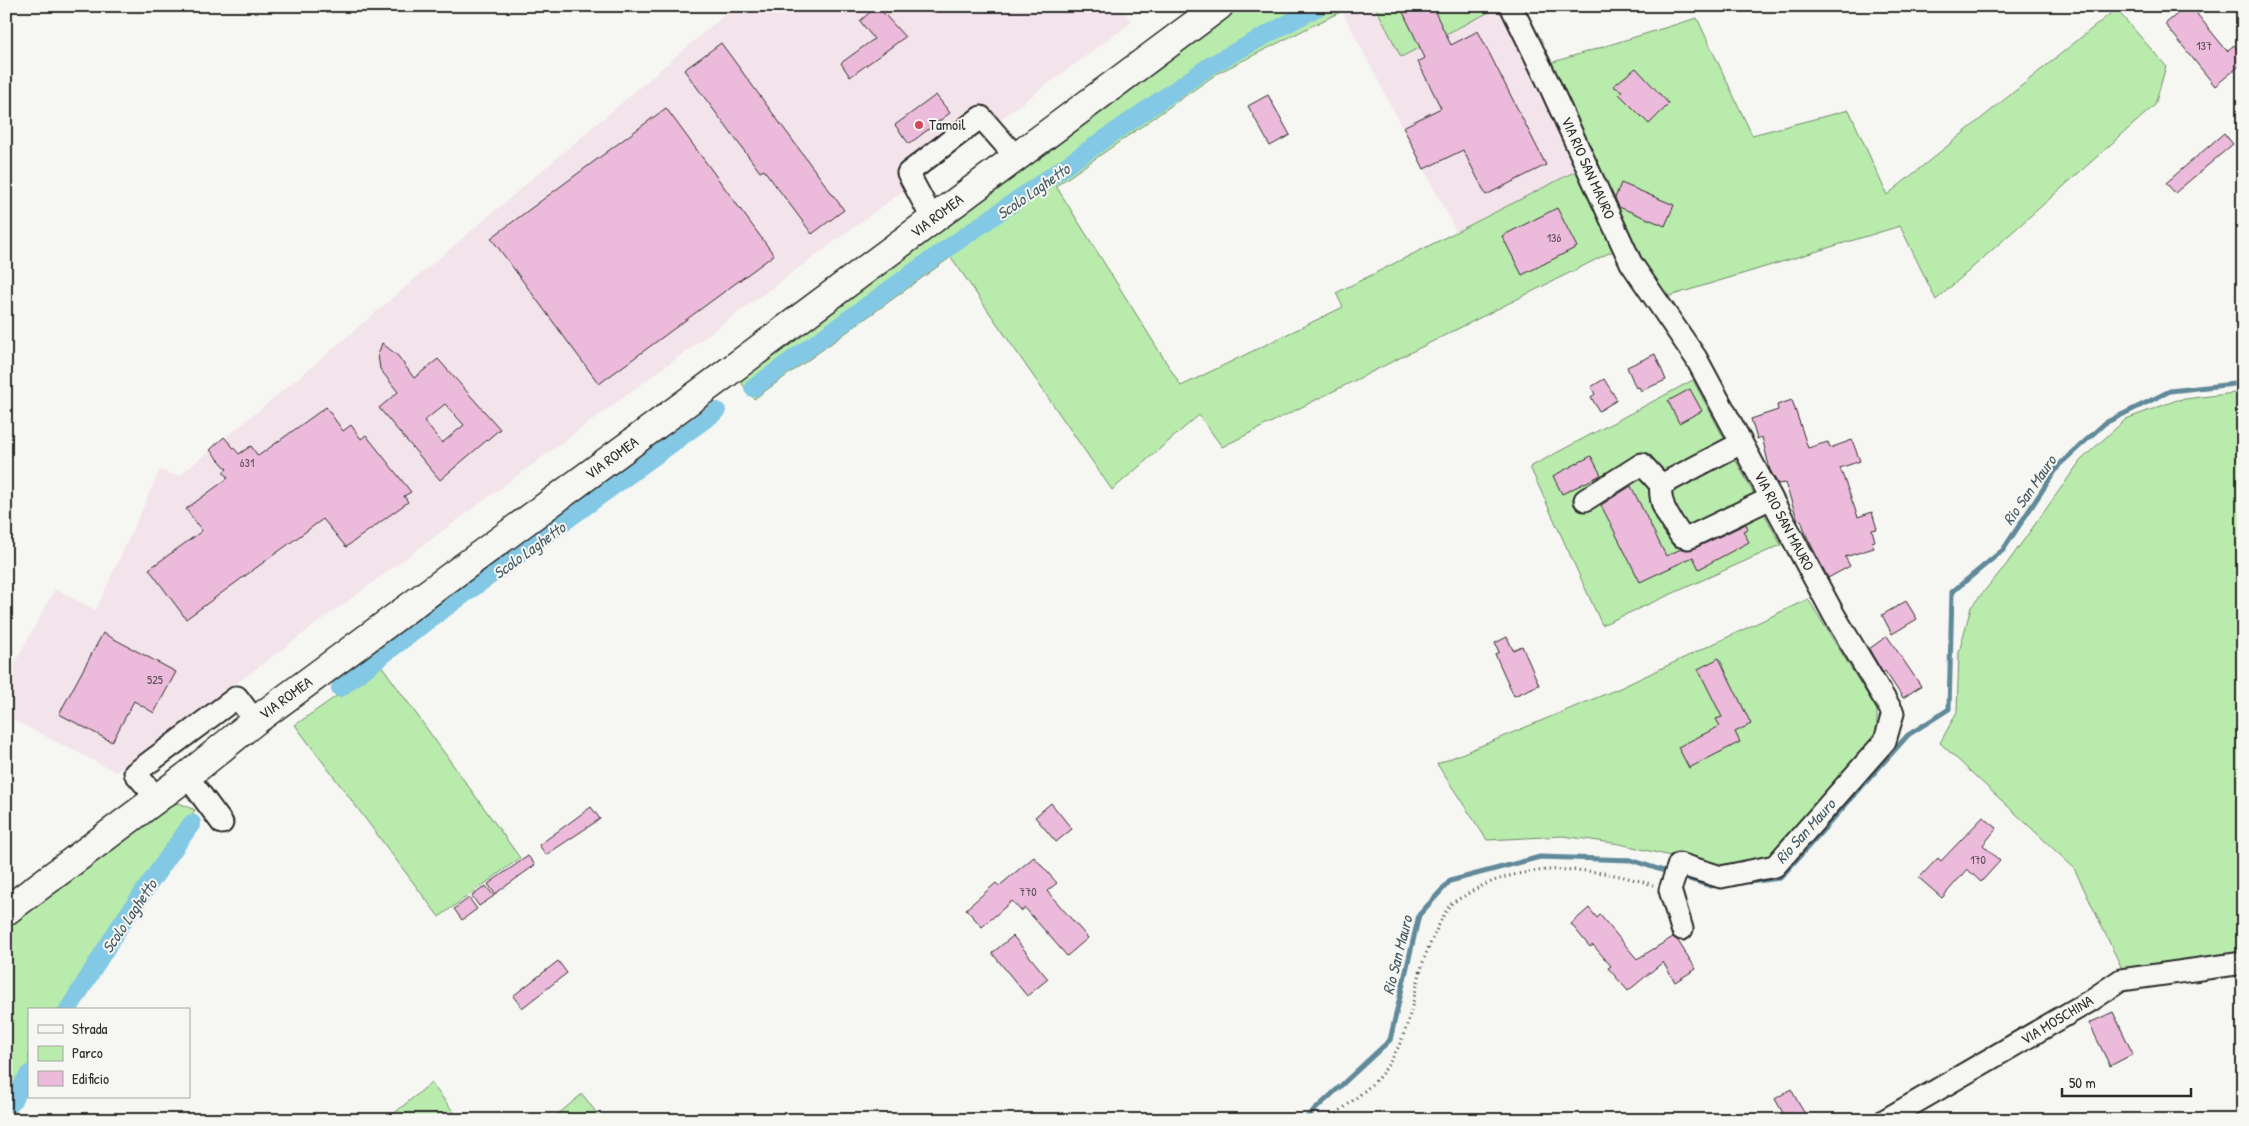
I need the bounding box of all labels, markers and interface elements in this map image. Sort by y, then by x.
house number: 137 [2196,37,2212,54]
street label: VIA RIO SAN MAURO [1556,113,1620,222]
place label: Tamoil [929,114,966,135]
marker: Tamoil [913,119,925,131]
water label: Scolo Laghetto [992,157,1075,224]
street label: VIA ROMEA [906,189,968,242]
house number: 136 [1547,229,1561,246]
street label: VIA ROMEA [581,431,643,484]
water label: Rio San Mauro [1997,450,2062,529]
house number: 631 [240,454,254,471]
street label: VIA RIO SAN MAURO [1749,467,1820,574]
water label: Scolo Laghetto [488,515,571,584]
house number: 525 [147,671,163,688]
street label: VIA ROMEA [255,671,317,724]
water label: Rio San Mauro [1770,793,1841,868]
house number: 170 [1970,851,1986,868]
water label: Scolo Laghetto [96,874,163,957]
house number: 770 [1019,883,1037,900]
water label: Rio San Mauro [1377,912,1418,997]
street label: VIA MOSCHINA [2017,989,2097,1049]
legend [28,1008,190,1098]
text: Strada [72,1018,108,1039]
text: Parco [72,1042,103,1063]
scale bar [2062,1066,2190,1098]
text: Edificio [72,1068,109,1089]
text: 50 m [2069,1072,2096,1093]

